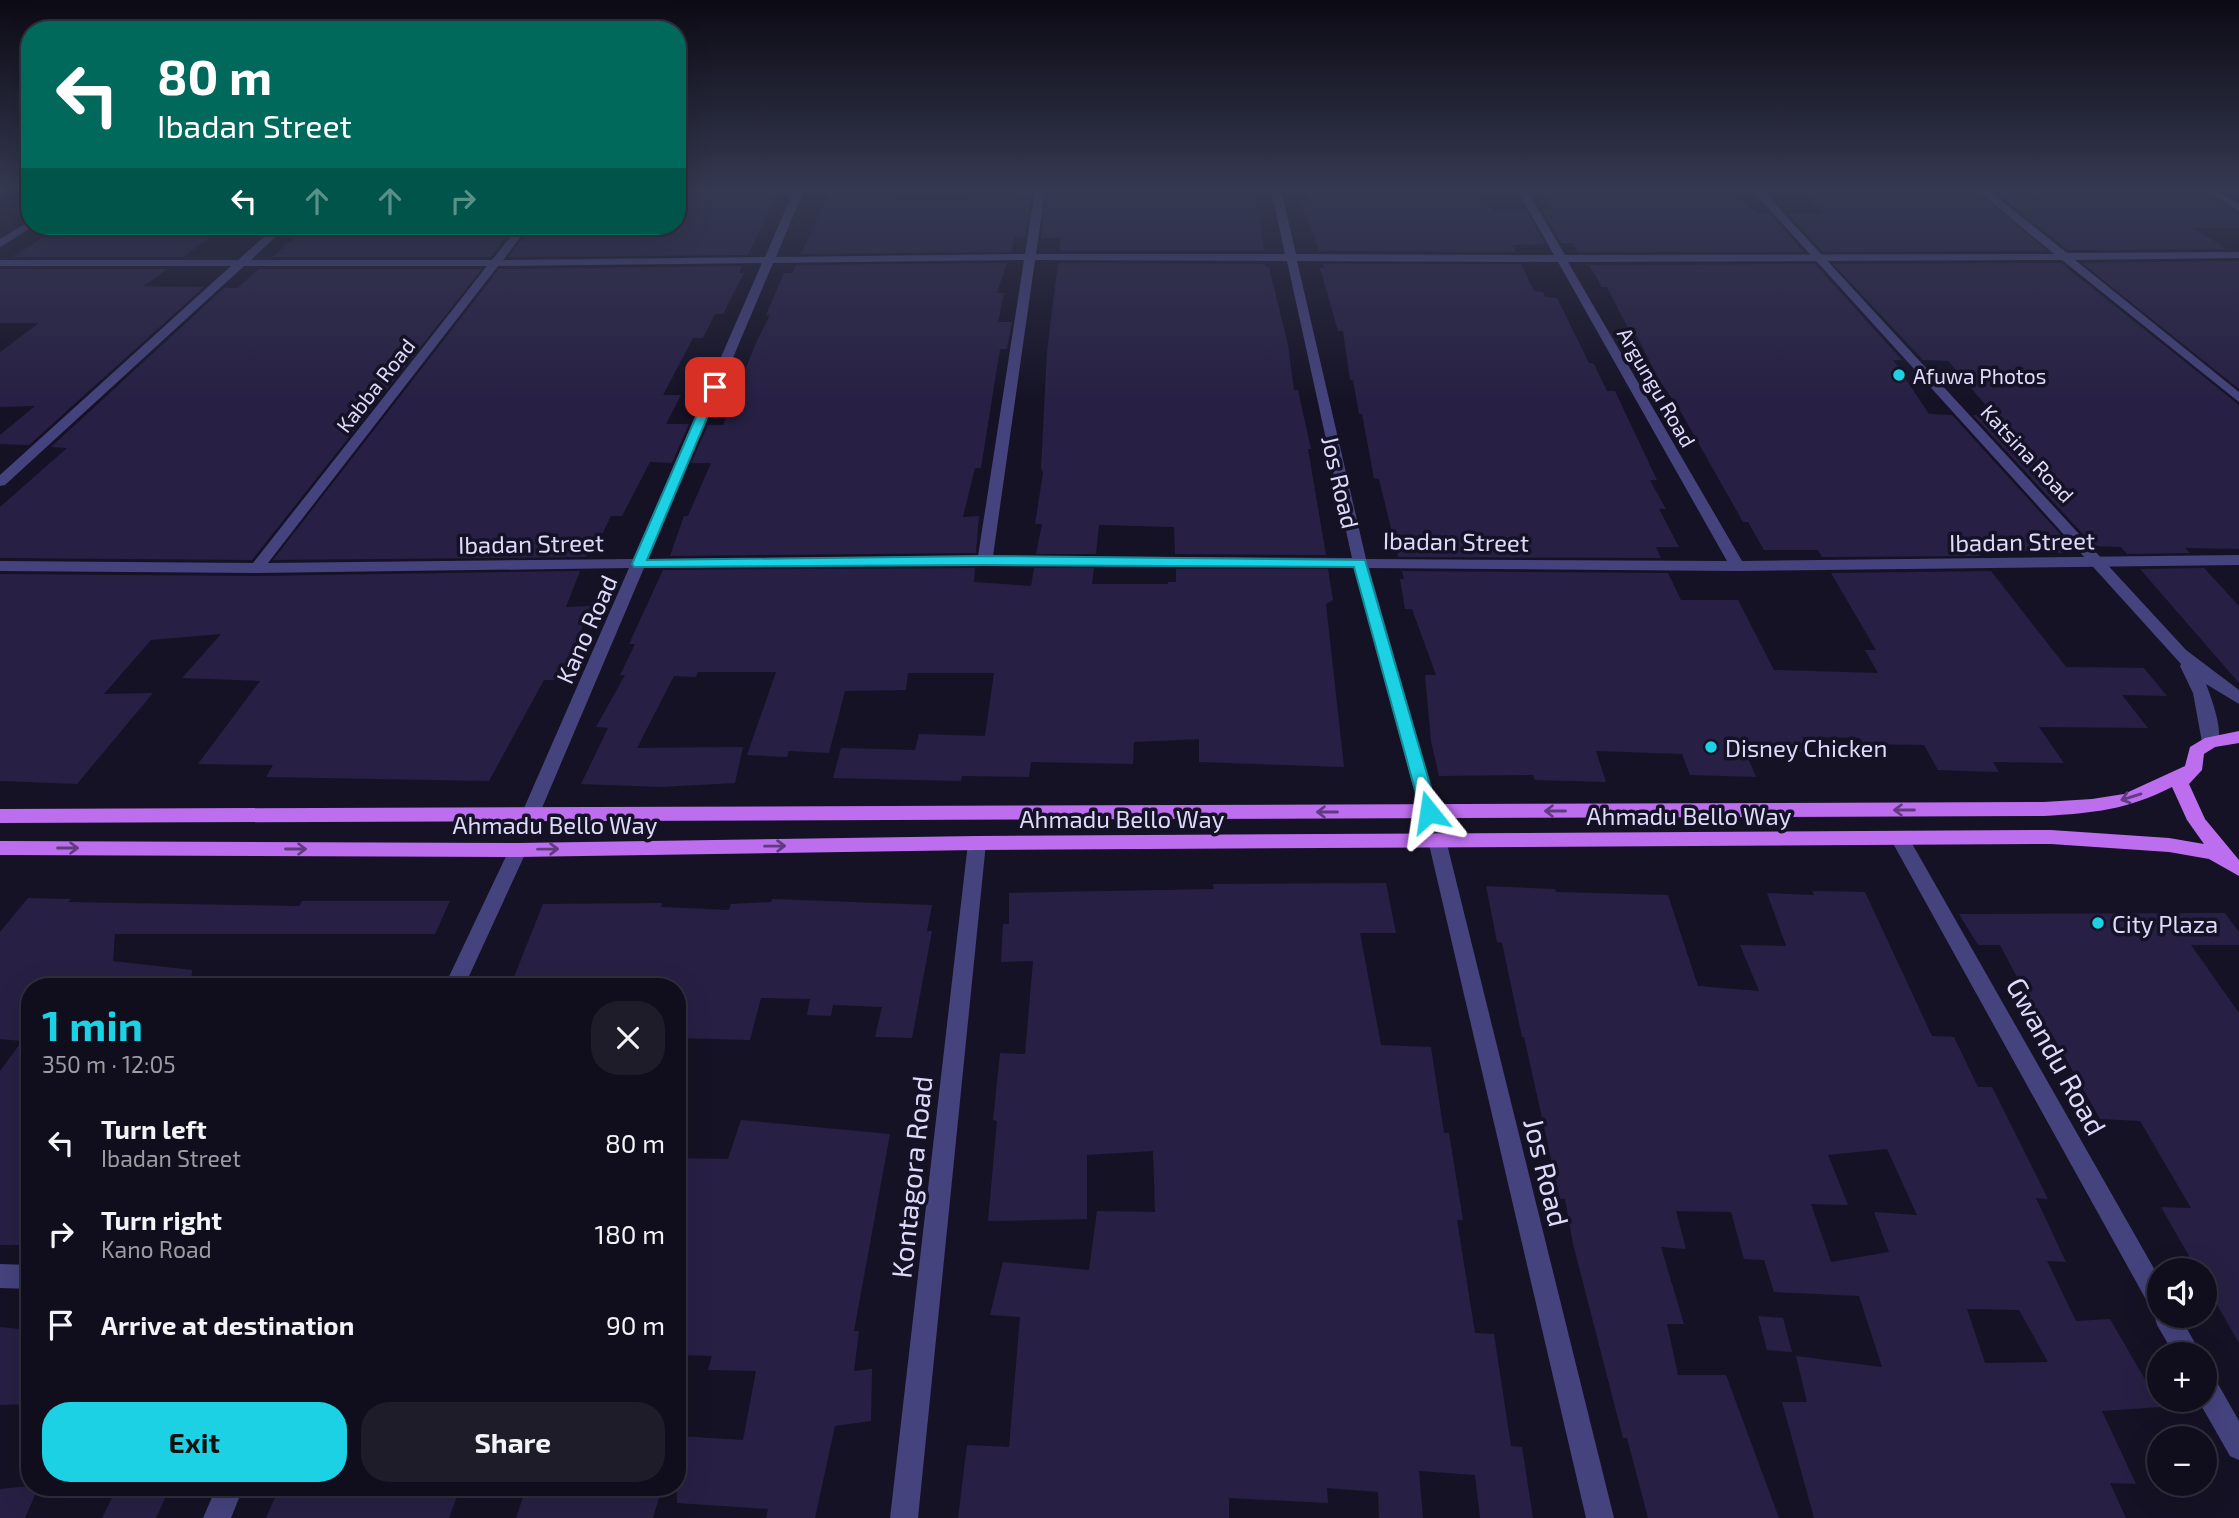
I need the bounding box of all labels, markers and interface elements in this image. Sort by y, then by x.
text: 80 m [157,46,272,105]
icon: left [42,49,133,140]
text: Ibadan Street [157,106,352,144]
icon: left [225,182,263,220]
icon: ahead [298,182,336,220]
icon: ahead [371,182,409,220]
icon: right [444,182,482,220]
street label: Argungu Road [1613,323,1701,451]
street label: Kabba Road [331,333,419,437]
pin [685,357,745,417]
place label: Afuwa Photos [1913,363,2046,388]
marker: Afuwa Photos [1891,367,1907,383]
icon: arrive [696,368,734,406]
street label: Katsina Road [1976,399,2080,507]
street label: Jos Road [1316,433,1366,531]
street label: Ibadan Street [1383,525,1529,557]
street label: Ibadan Street [1949,525,2095,557]
street label: Ibadan Street [458,527,604,559]
street label: Kano Road [549,570,623,688]
place label: Disney Chicken [1725,733,1887,762]
marker: Disney Chicken [1703,739,1719,755]
position arrow [1392,775,1466,849]
one-way arrow [2120,791,2142,804]
street label: Ahmadu Bello Way [1587,801,1792,830]
one-way arrow [1893,803,1916,817]
street label: Ahmadu Bello Way [1020,804,1225,833]
one-way arrow [1543,804,1566,818]
one-way arrow [1316,805,1339,819]
street label: Ahmadu Bello Way [453,810,658,839]
one-way arrow [763,839,786,853]
one-way arrow [56,841,79,855]
one-way arrow [284,842,307,856]
one-way arrow [536,842,559,856]
place label: City Plaza [2112,909,2218,938]
marker: City Plaza [2090,915,2106,931]
street label: Gwandu Road [2000,971,2114,1141]
text: 1 min [42,999,143,1049]
button: close [591,1001,665,1075]
text: 350 m · 12:05 [42,1050,176,1078]
street label: Kontagora Road [883,1074,939,1280]
text: Turn left [101,1113,207,1144]
street label: Jos Road [1517,1114,1577,1230]
icon: left [42,1124,80,1162]
text: 80 m [605,1127,665,1158]
text: Ibadan Street [101,1144,241,1172]
text: Turn right [101,1204,222,1235]
icon: right [42,1215,80,1253]
text: 180 m [595,1218,665,1249]
text: Kano Road [101,1235,212,1263]
map controls [2147,1258,2217,1496]
button: sound [2147,1258,2217,1328]
icon: arrive [42,1306,80,1344]
text: Arrive at destination [101,1309,354,1340]
text: 90 m [606,1309,665,1340]
button: + [2147,1342,2217,1412]
button: Exit [42,1402,347,1482]
button: Share [361,1402,665,1482]
button: − [2147,1426,2217,1496]

